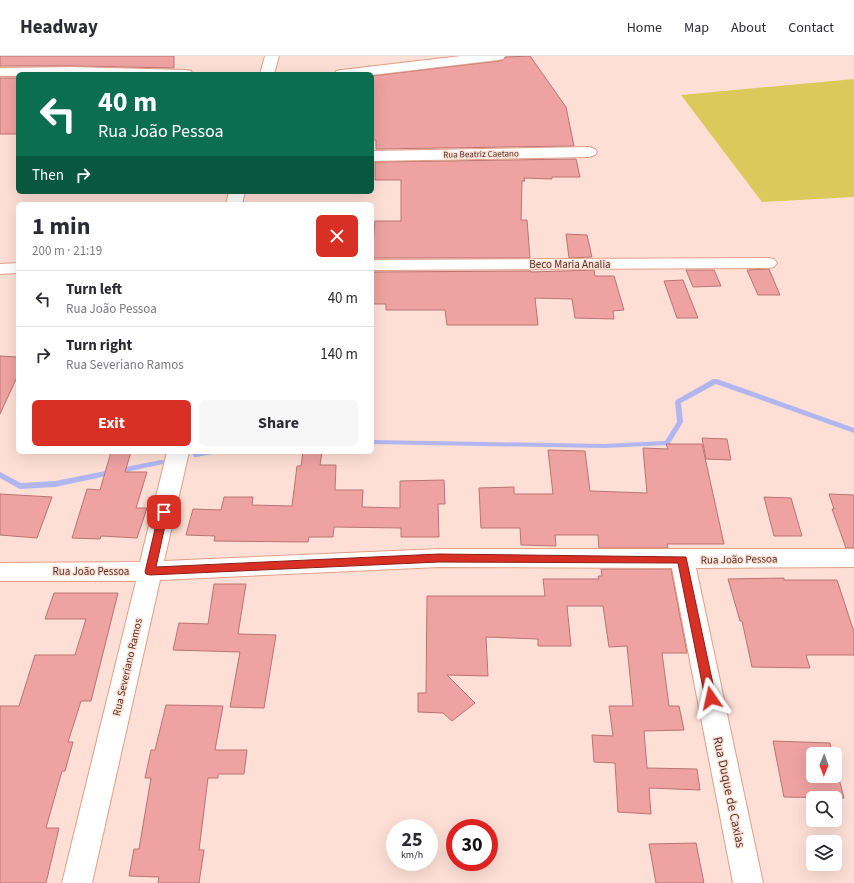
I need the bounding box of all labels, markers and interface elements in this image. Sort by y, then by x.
text: Headway [20,14,98,41]
text: Home [627,18,662,38]
text: Map [684,18,709,38]
text: About [731,18,766,38]
text: Contact [788,18,834,38]
text: 40 m [98,82,157,122]
icon: left [32,88,84,140]
text: Rua João Pessoa [98,119,224,144]
street label: Rua Beatriz Caetano [443,147,519,162]
icon: right [72,164,94,186]
text: Then [32,165,64,186]
text: 1 min [32,209,90,244]
button: close [316,215,358,257]
text: 200 m · 21:19 [32,242,102,260]
street label: Beco Maria Analia [529,257,611,272]
text: Turn left [66,279,122,300]
icon: left [32,288,54,310]
text: 40 m [328,288,358,309]
text: Rua João Pessoa [66,300,157,318]
text: Turn right [66,335,132,356]
icon: right [32,344,54,366]
text: 140 m [320,344,358,365]
text: Rua Severiano Ramos [66,356,184,374]
button: Exit [32,400,191,446]
button: Share [199,400,358,446]
pin [147,495,181,529]
icon: arrive [153,501,175,523]
street label: Rua João Pessoa [701,551,778,568]
street label: Rua João Pessoa [53,564,129,579]
street label: Rua Severiano Ramos [109,617,146,717]
position arrow [690,677,732,719]
street label: Rua Duque de Caxias [708,735,750,850]
north arrow [806,747,842,783]
map controls [806,747,842,871]
button: search [806,791,842,827]
speed limit sign: 30 [446,819,498,871]
text: 25 [401,826,423,854]
button: layers [806,835,842,871]
text: km/h [401,848,423,862]

